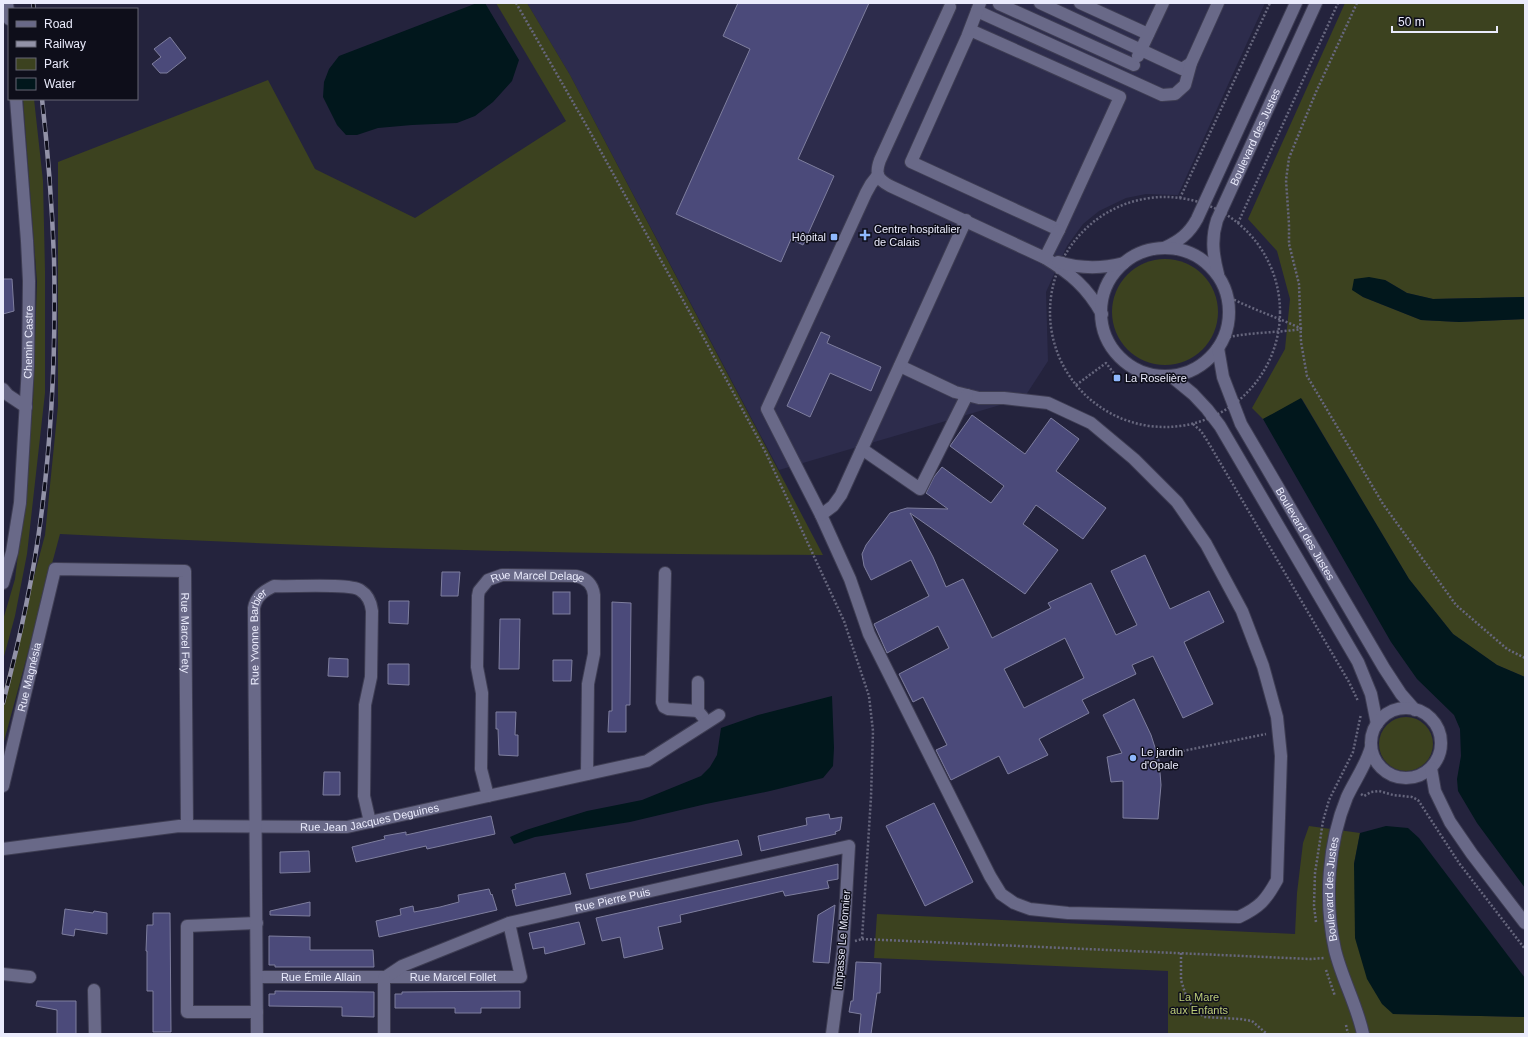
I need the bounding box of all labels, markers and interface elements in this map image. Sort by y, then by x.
legend [8,8,138,100]
scale bar [1392,8,1497,34]
text: 50 m [1398,15,1425,29]
text: Road [44,17,73,31]
text: Railway [44,37,86,51]
text: Park [44,57,70,71]
text: Water [44,77,76,91]
street label: Boulevard des Justes [1228,86,1282,187]
place label: Centre hospitalier de Calais [874,223,961,248]
marker: Centre hospitalier de Calais [859,229,871,241]
place label: Hôpital [792,231,826,243]
marker: Hôpital [829,232,839,242]
street label: Chemin Castre [21,305,35,379]
place label: La Roselière [1125,372,1187,384]
marker: La Roselière [1112,373,1122,383]
street label: Boulevard des Justes [1274,485,1337,583]
street label: Rue Marcel Delage [489,569,586,585]
street label: Rue Yvonne Barbier [248,586,269,685]
street label: Rue Marcel Fety [179,592,192,674]
street label: Rue Magnésia [15,640,43,713]
place label: Le jardin d'Opale [1141,746,1183,771]
marker: Le jardin d'Opale [1128,753,1138,763]
street label: Rue Jean Jacques Deguines [300,801,440,833]
street label: Boulevard des Justes [1323,835,1341,942]
street label: Rue Pierre Puis [573,885,652,914]
street label: Impasse Le Monnier [832,890,852,990]
street label: Rue Émile Allain [281,971,361,983]
street label: Rue Marcel Follet [410,971,496,983]
park label: La Mare aux Enfants [1170,991,1229,1016]

